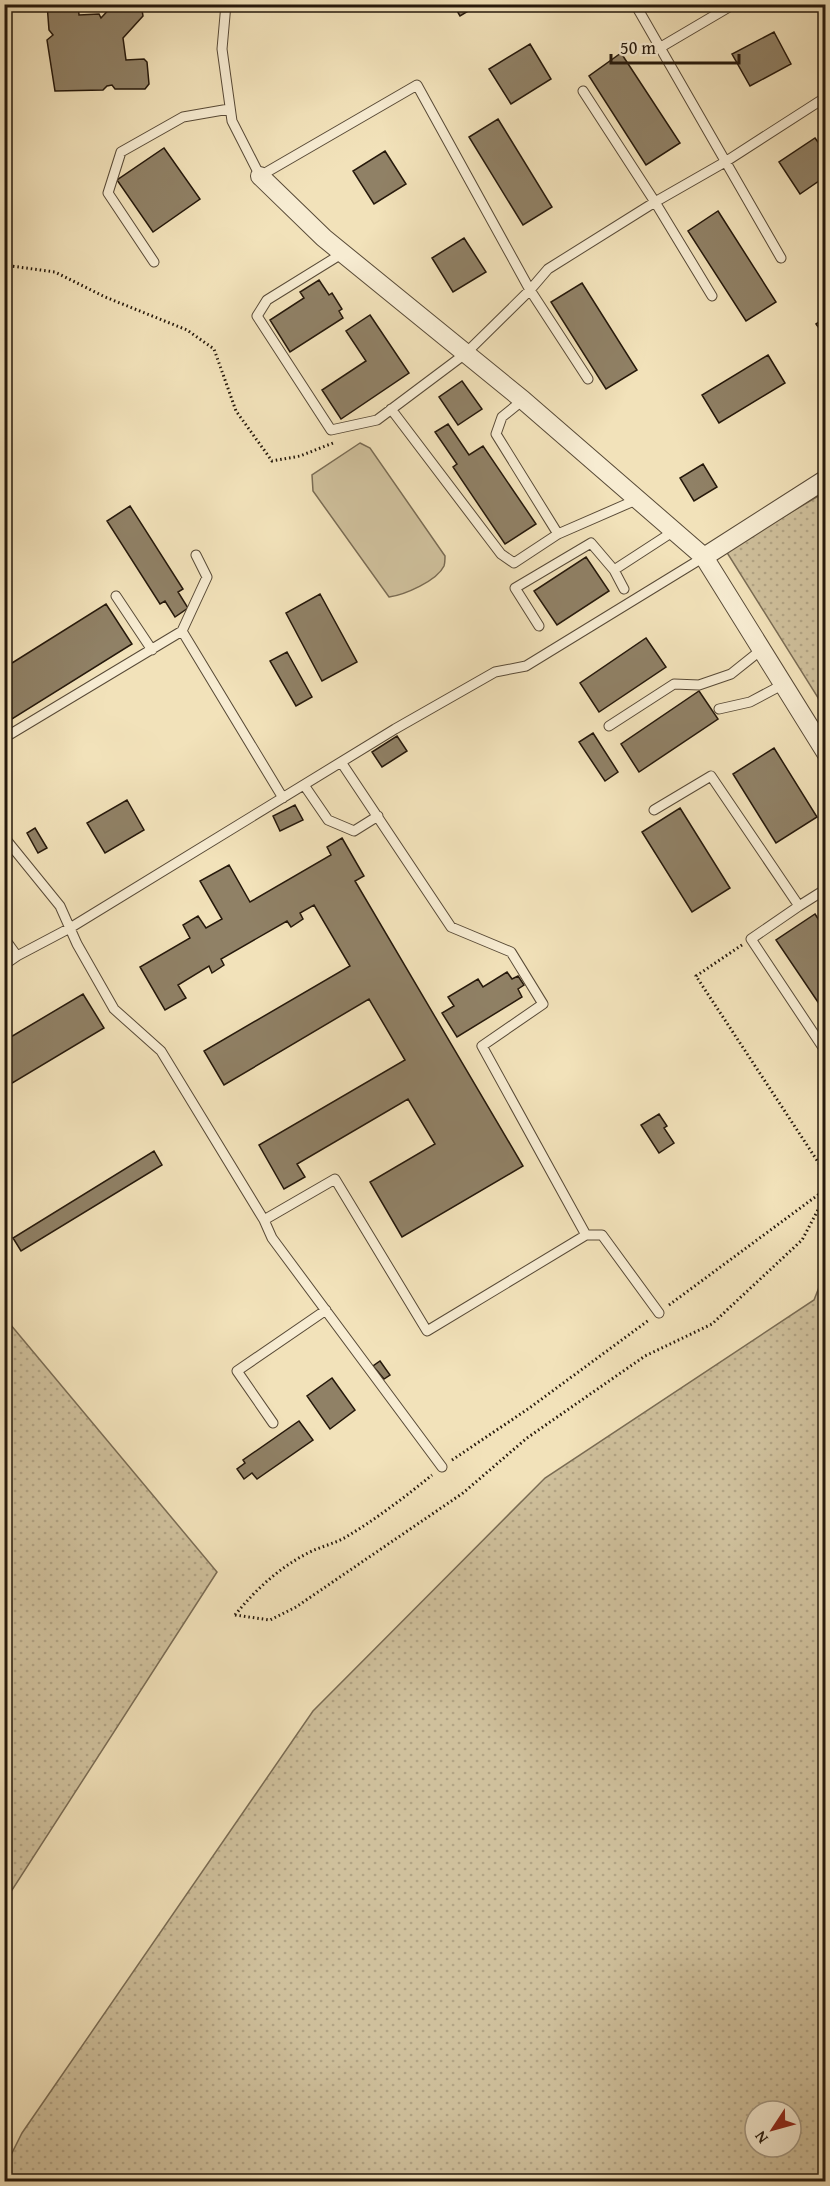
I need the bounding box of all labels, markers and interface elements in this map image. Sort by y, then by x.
scale bar [611,27,738,65]
text: 50 m [620,34,656,61]
north arrow [743,2099,803,2159]
text: N [748,2126,774,2149]

